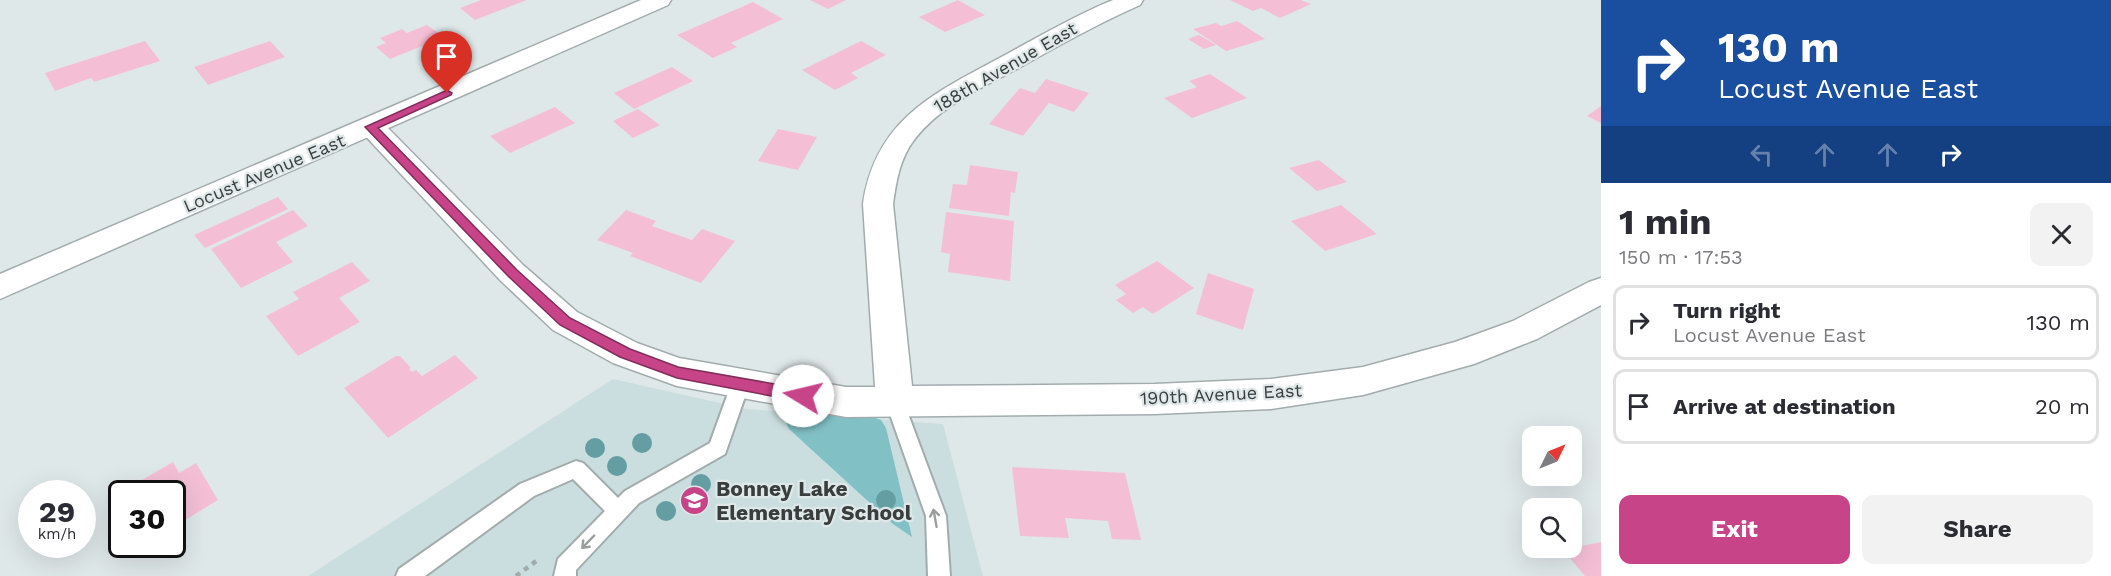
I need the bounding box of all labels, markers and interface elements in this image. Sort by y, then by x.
street label: 188th Avenue East [930,17,1081,117]
text: 130 m [1718,23,1840,72]
icon: right [1619,24,1697,102]
pin [421,31,472,93]
icon: arrive [430,40,463,73]
text: Locust Avenue East [1718,73,1978,105]
street label: Locust Avenue East [180,129,348,217]
icon: left [1745,138,1778,171]
icon: ahead [1808,138,1841,171]
icon: ahead [1871,138,1904,171]
icon: right [1934,138,1967,171]
text: 1 min [1619,201,1711,243]
button: close [2030,203,2093,266]
text: 150 m · 17:53 [1619,245,1743,269]
text: Turn right [1673,298,1780,323]
icon: right [1622,306,1655,339]
text: 130 m [2026,310,2090,335]
text: Locust Avenue East [1673,323,1866,347]
position arrow [771,364,835,428]
street label: 190th Avenue East [1140,379,1303,409]
icon: arrive [1622,390,1655,423]
text: Arrive at destination [1673,394,1896,419]
text: 20 m [2035,394,2090,419]
north arrow [1522,426,1582,486]
map controls [1522,426,1582,558]
place label: Bonney Lake Elementary School [716,476,912,525]
speed limit sign: 30 [108,480,186,558]
school or university icon: Bonney Lake Elementary School [679,484,711,516]
text: 29 [39,494,75,529]
button: Exit [1619,495,1850,564]
button: Share [1862,495,2093,564]
button: search [1522,498,1582,558]
one-way arrow [929,509,940,528]
text: km/h [38,525,76,543]
one-way arrow [581,535,595,550]

